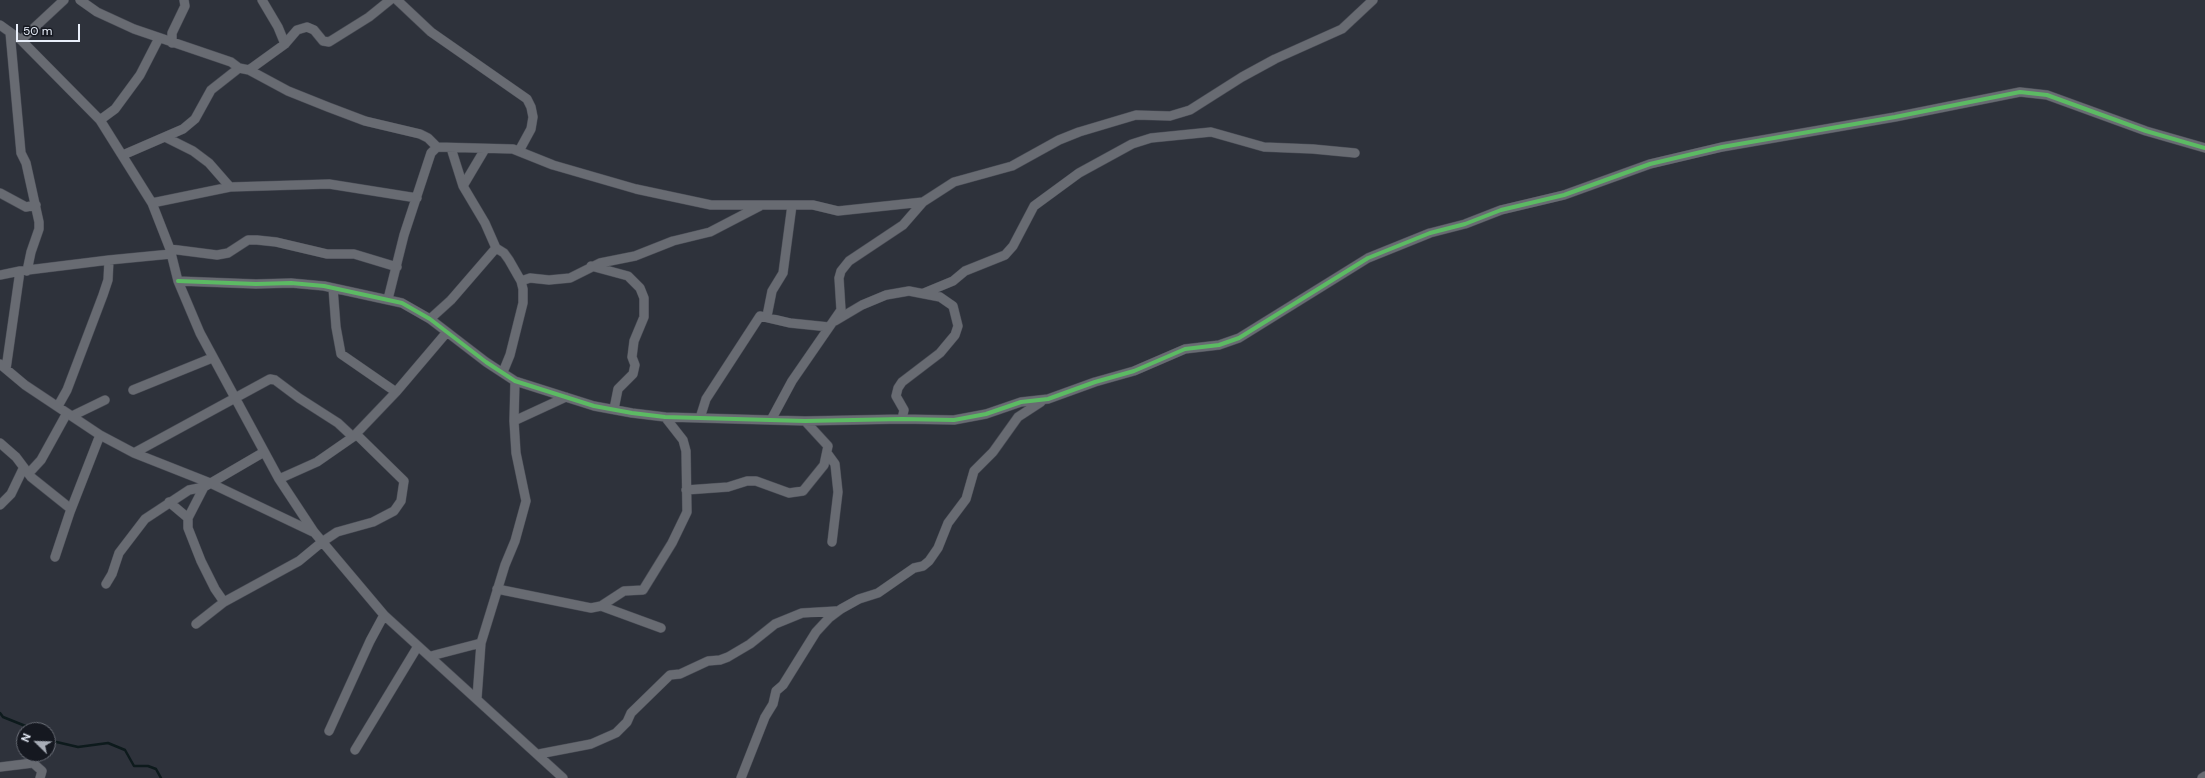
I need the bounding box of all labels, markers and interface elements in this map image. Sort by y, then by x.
scale bar [18,16,82,42]
text: 50 m [23,23,52,39]
north arrow [16,722,56,762]
text: N [18,731,34,744]

